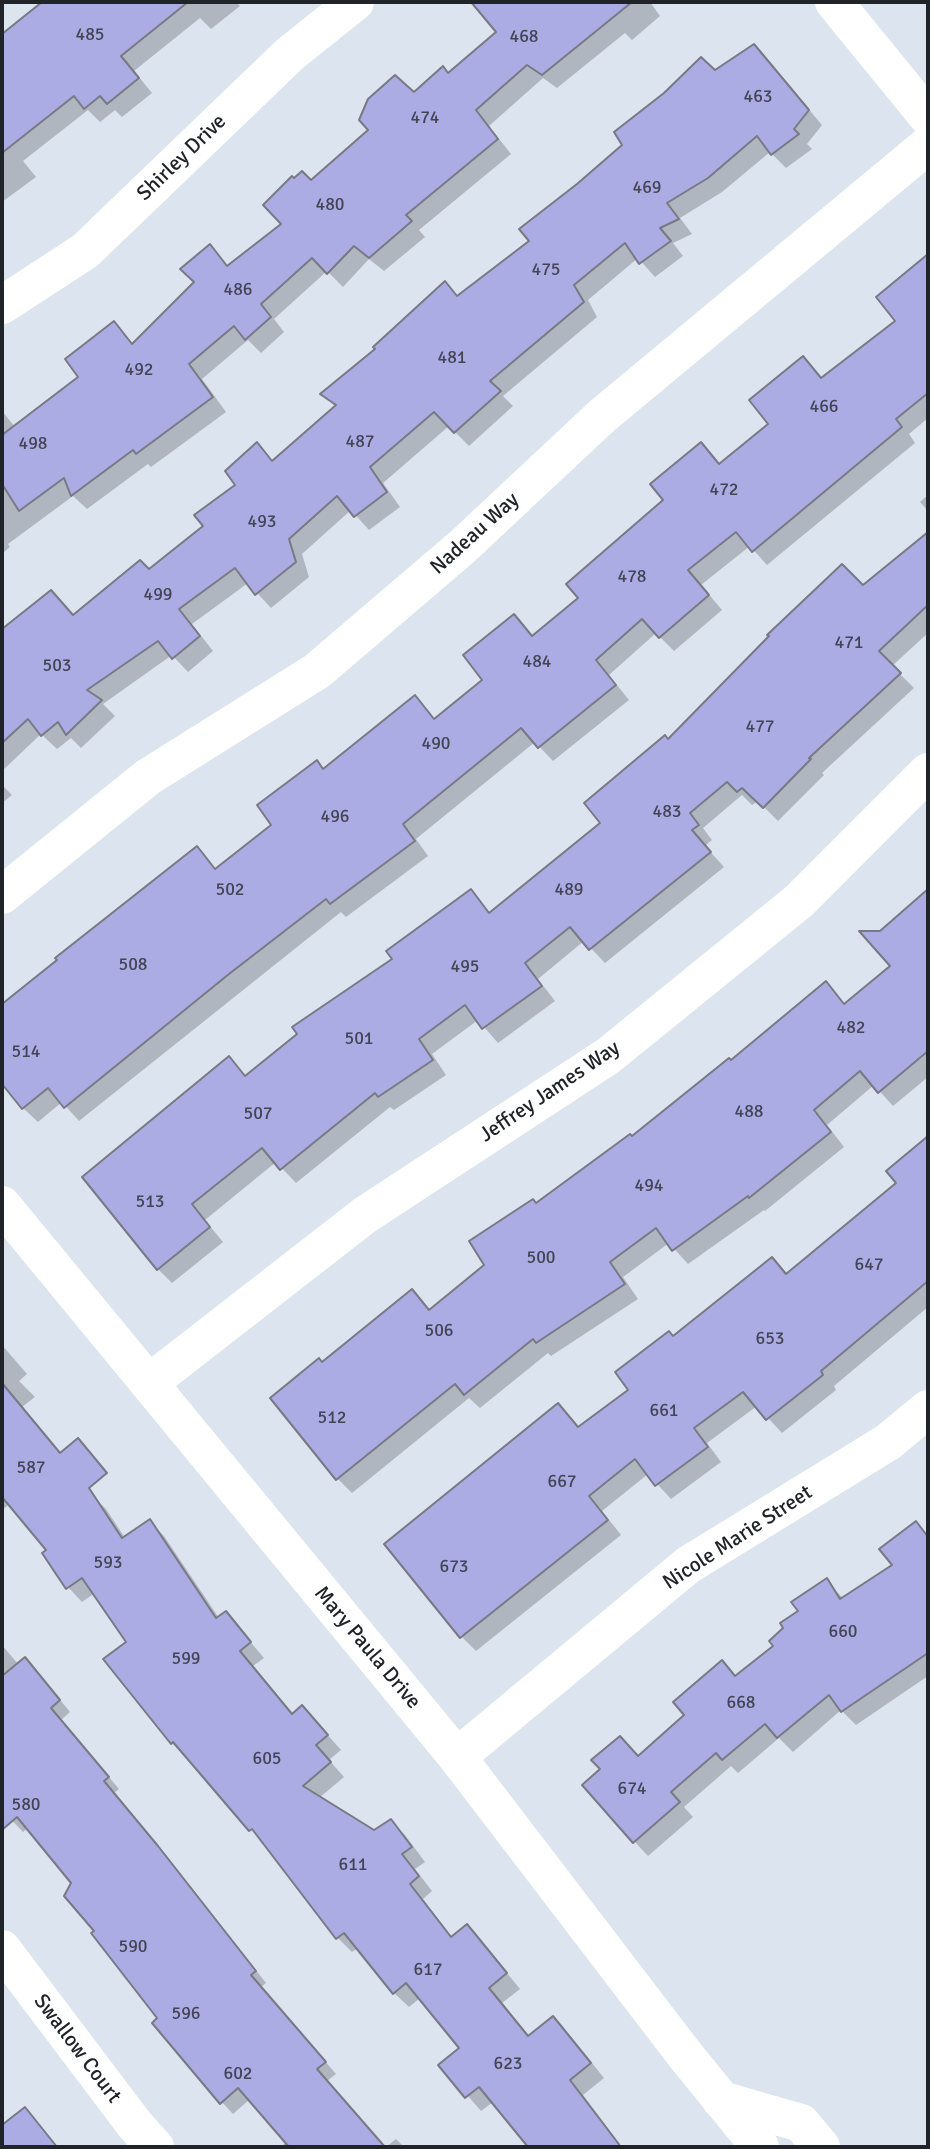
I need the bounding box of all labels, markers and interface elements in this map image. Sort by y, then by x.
house number: 485 [75,24,105,46]
house number: 468 [509,26,539,48]
house number: 463 [743,86,773,108]
house number: 474 [410,107,440,129]
street label: Shirley Drive [132,109,232,207]
house number: 469 [632,177,662,199]
house number: 480 [315,194,345,216]
house number: 475 [531,259,561,281]
house number: 486 [223,279,253,301]
house number: 481 [437,347,467,369]
house number: 492 [124,359,154,381]
house number: 466 [809,396,839,418]
house number: 487 [345,431,375,453]
house number: 498 [18,433,48,455]
house number: 472 [709,479,739,501]
street label: Nadeau Way [426,488,524,580]
house number: 493 [247,511,277,533]
house number: 478 [617,566,647,588]
house number: 499 [143,584,173,606]
house number: 471 [834,632,864,654]
house number: 484 [522,651,552,673]
house number: 503 [42,655,72,677]
house number: 477 [745,716,775,738]
house number: 490 [421,733,451,755]
house number: 483 [652,801,682,823]
house number: 496 [320,806,350,828]
house number: 502 [215,879,245,901]
house number: 489 [554,879,584,901]
house number: 508 [118,954,148,976]
house number: 495 [450,956,480,978]
house number: 482 [836,1017,866,1039]
house number: 501 [344,1028,374,1050]
street label: Jeffrey James Way [475,1036,625,1148]
house number: 514 [11,1041,41,1063]
house number: 488 [734,1101,764,1123]
house number: 507 [243,1103,273,1125]
house number: 494 [634,1175,664,1197]
house number: 513 [135,1191,165,1213]
house number: 500 [526,1247,556,1269]
house number: 647 [854,1254,884,1276]
house number: 506 [424,1320,454,1342]
house number: 653 [755,1328,785,1350]
house number: 661 [649,1400,679,1422]
house number: 512 [317,1407,347,1429]
house number: 587 [16,1457,46,1479]
house number: 667 [547,1471,577,1493]
street label: Nicole Marie Street [659,1480,817,1596]
house number: 593 [93,1552,123,1574]
house number: 673 [439,1556,469,1578]
street label: Mary Paula Drive [308,1582,426,1714]
house number: 660 [828,1621,858,1643]
house number: 599 [171,1648,201,1670]
house number: 668 [726,1692,756,1714]
house number: 605 [252,1748,282,1770]
house number: 674 [617,1778,647,1800]
house number: 580 [11,1794,41,1816]
house number: 611 [338,1854,368,1876]
house number: 590 [118,1936,148,1958]
house number: 617 [413,1959,443,1981]
street label: Swallow Court [28,1990,126,2108]
house number: 596 [171,2003,201,2025]
house number: 623 [493,2053,523,2075]
house number: 602 [223,2063,253,2085]

